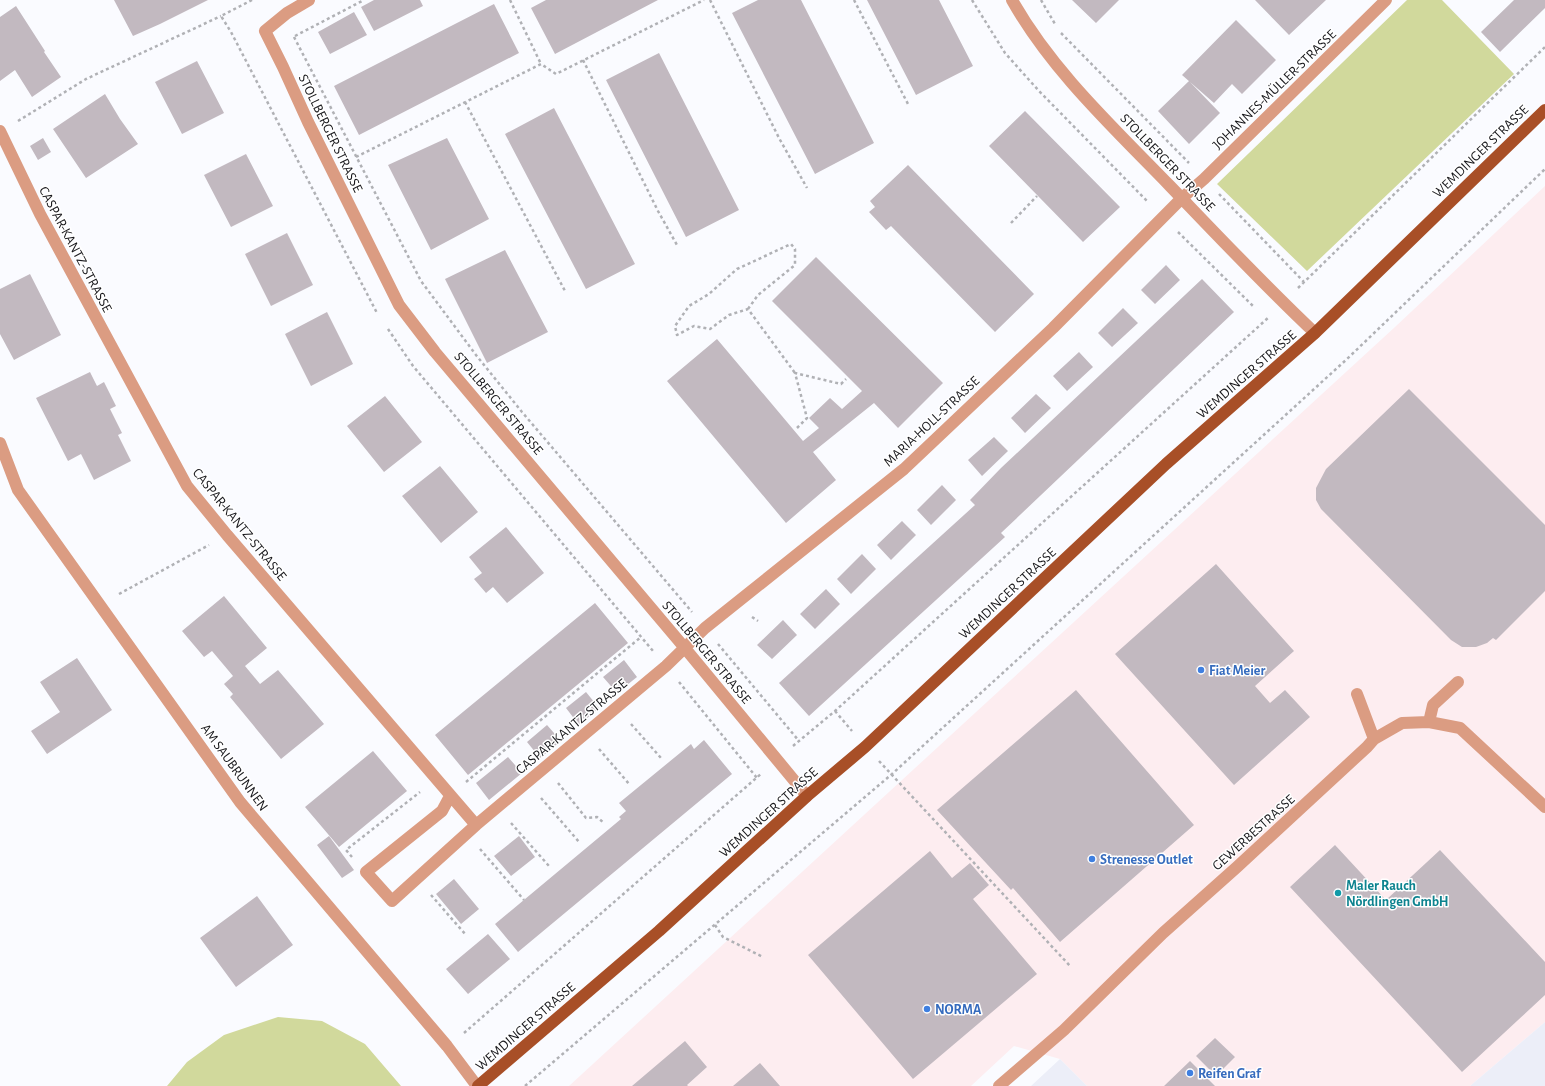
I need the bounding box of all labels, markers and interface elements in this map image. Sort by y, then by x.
street label: JOHANNES-MÜLLER-STRASSE [1208,25,1339,152]
street label: STOLLBERGER STRASSE [295,72,365,195]
street label: WEMDINGER STRASSE [1430,102,1531,201]
street label: STOLLBERGER STRASSE [1117,111,1217,214]
street label: CASPAR-KANTZ-STRASSE [36,184,114,315]
street label: WEMDINGER STRASSE [1194,328,1299,422]
street label: STOLLBERGER STRASSE [451,350,545,458]
street label: MARIA-HOLL-STRASSE [881,374,982,470]
street label: CASPAR-KANTZ-STRASSE [190,466,289,584]
street label: WEMDINGER STRASSE [957,545,1059,642]
street label: STOLLBERGER STRASSE [659,599,753,707]
place label: Fiat Meier [1209,664,1265,678]
marker: Fiat Meier [1196,665,1206,675]
street label: CASPAR-KANTZ-STRASSE [514,676,630,777]
street label: AM SAUBRUNNEN [198,721,270,814]
street label: WEMDINGER STRASSE [717,765,821,860]
street label: GEWERBESTRASSE [1210,792,1298,873]
place label: Strenesse Outlet [1100,853,1193,867]
marker: Strenesse Outlet [1087,854,1097,864]
place label: Maler Rauch Nördlingen GmbH [1346,879,1449,909]
marker: Maler Rauch Nördlingen GmbH [1333,888,1343,898]
street label: WEMDINGER STRASSE [473,980,578,1074]
place label: NORMA [935,1003,982,1017]
marker: NORMA [922,1004,932,1014]
place label: Reifen Graf [1198,1067,1262,1081]
marker: Reifen Graf [1185,1068,1195,1078]

